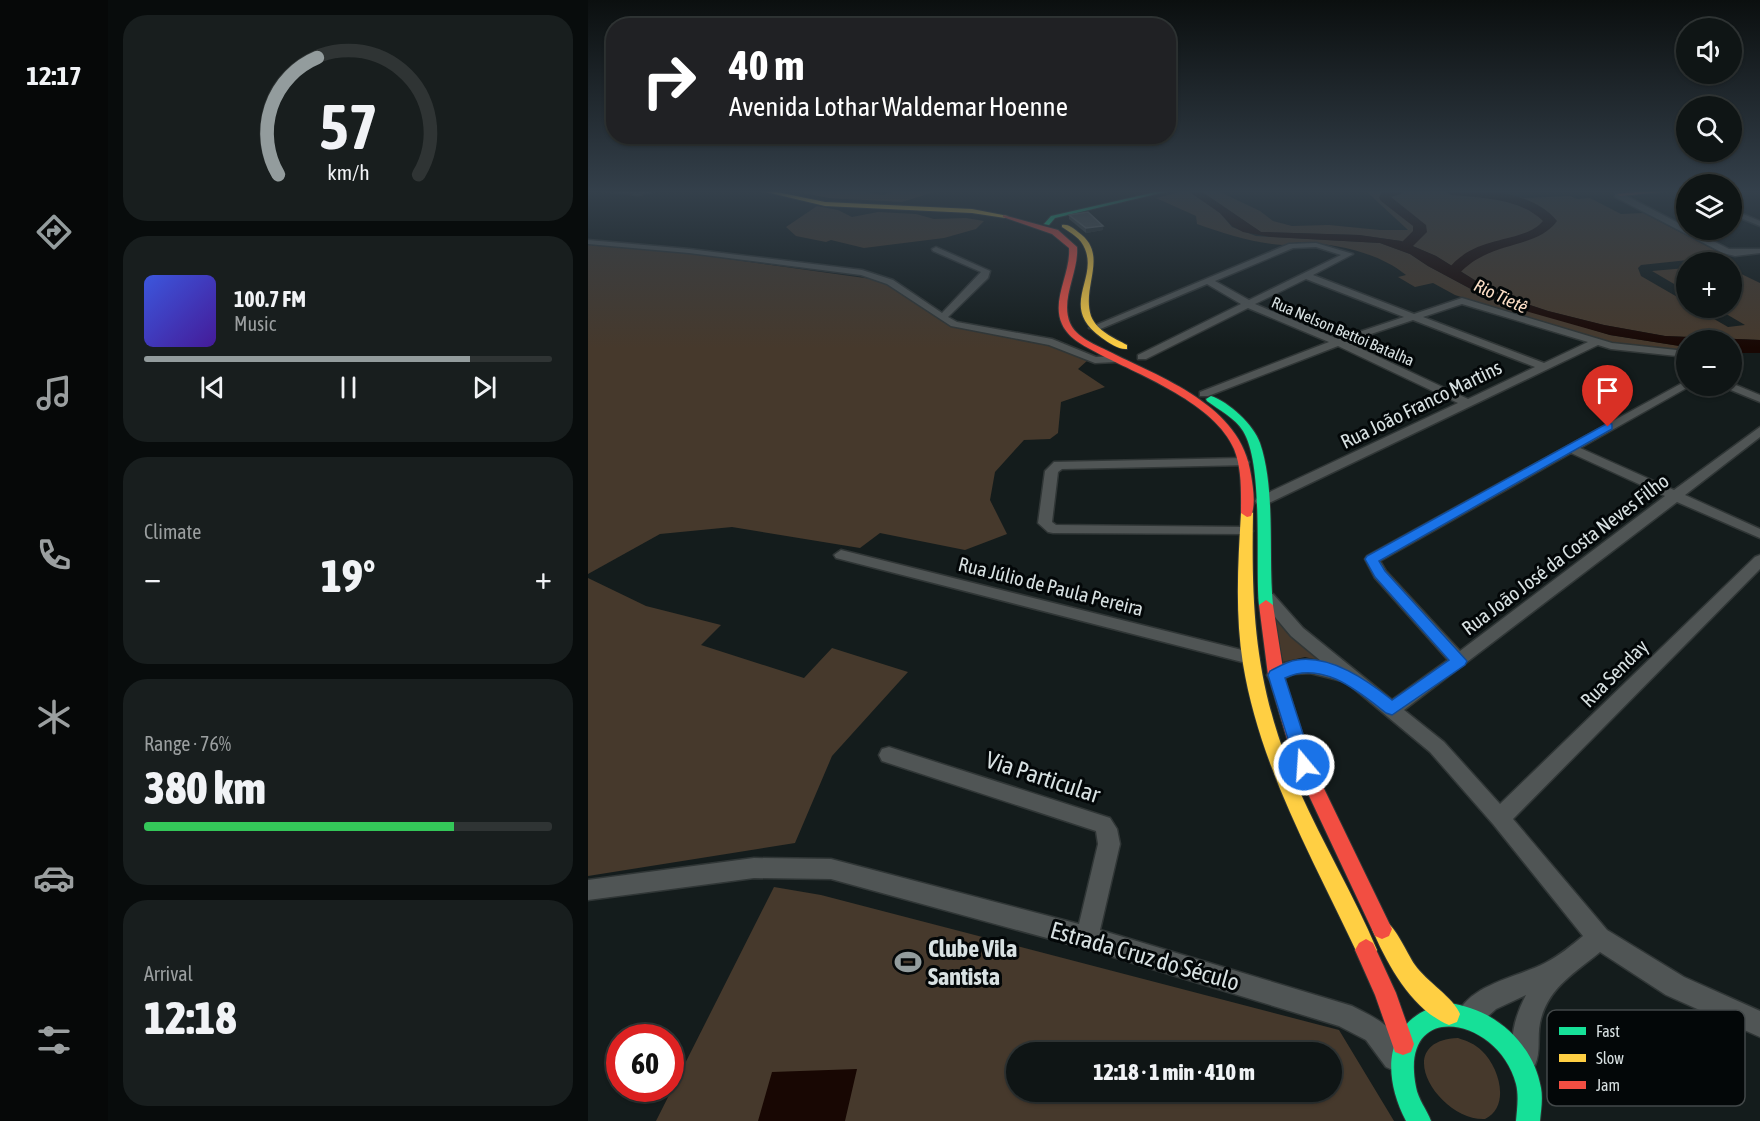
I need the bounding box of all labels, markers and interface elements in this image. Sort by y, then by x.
map controls [1676,18,1742,396]
button: sound [1676,18,1742,84]
text: 40 m [729,41,804,89]
icon: right [630,42,708,120]
text: 12:17 [26,60,82,91]
text: 57 [319,91,377,162]
text: Avenida Lothar Waldemar Hoenne [729,91,1068,122]
button: search [1676,96,1742,162]
text: km/h [327,160,369,185]
button: layers [1676,174,1742,240]
icon: directions [33,211,75,253]
button: + [1676,252,1742,318]
water label: Rio Tietê [1471,274,1531,318]
text: 100.7 FM [234,286,306,312]
street label: Rua Nelson Bettoi Batalha [1269,293,1417,369]
text: Music [234,312,276,335]
button: − [1676,330,1742,396]
street label: Rua João Franco Martins [1337,355,1505,453]
pin [1582,365,1633,427]
icon: previous [196,371,229,404]
icon: pause [332,371,365,404]
icon: next [468,371,501,404]
icon: music [33,372,75,414]
icon: arrive [1591,374,1624,407]
street label: Rua João José da Costa Neves Filho [1457,469,1673,639]
text: Climate [144,520,201,543]
icon: phone [33,534,75,576]
text: 19° [321,550,375,602]
street label: Rua Júlio de Paula Pereira [956,552,1146,620]
text: − [144,558,161,596]
text: + [535,558,552,596]
street label: Rua Senday [1575,634,1653,712]
icon: climate [33,696,75,738]
text: Range · 76% [144,732,231,755]
position arrow [1272,733,1336,797]
street label: Via Particular [982,746,1104,808]
text: 380 km [144,762,266,814]
icon: car [33,857,75,899]
street label: Estrada Cruz do Século [1047,916,1243,996]
place label: Clube Vila Santista [928,935,1017,990]
sports icon: Clube Vila Santista [893,947,923,977]
text: Arrival [144,962,193,985]
text: 12:18 [144,992,237,1044]
legend [1547,1010,1745,1106]
icon: filters [33,1019,75,1061]
text: Fast [1596,1022,1620,1040]
speed limit sign: 60 [606,1024,684,1102]
text: Slow [1596,1049,1624,1067]
text: 12:18 · 1 min · 410 m [1093,1059,1255,1085]
text: Jam [1596,1076,1620,1094]

